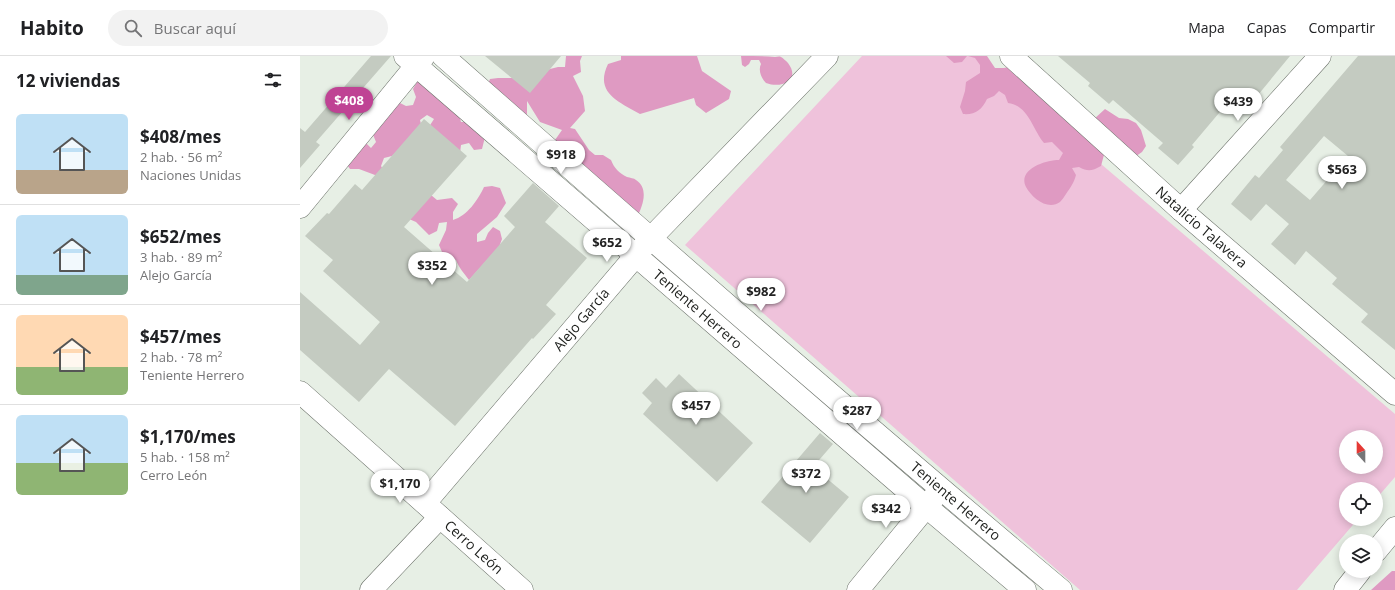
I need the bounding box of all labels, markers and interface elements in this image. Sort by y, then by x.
search box [108,10,388,46]
text: Habito [20,15,84,41]
icon: search [122,17,144,39]
text: Buscar aquí [154,18,236,38]
text: Mapa [1188,18,1225,37]
text: Capas [1247,18,1286,37]
text: Compartir [1308,18,1375,37]
text: 12 viviendas [16,69,120,92]
icon: filters [262,69,284,91]
pin: $408 [325,87,373,121]
pin: $439 [1214,88,1262,122]
text: $408 [334,91,364,109]
text: $439 [1223,92,1253,110]
text: $408/mes [140,125,221,148]
icon: home [48,130,96,178]
pin: $918 [537,141,585,175]
text: $918 [546,145,576,163]
text: 2 hab. · 56 m² [140,148,222,166]
pin: $563 [1318,156,1366,190]
text: $563 [1327,160,1357,178]
text: Naciones Unidas [140,166,241,184]
street label: Natalicio Talavera [1152,182,1252,272]
text: $652/mes [140,225,221,248]
pin: $652 [583,229,631,263]
icon: home [48,231,96,279]
text: $652 [592,233,622,251]
text: 3 hab. · 89 m² [140,248,222,266]
pin: $352 [408,252,456,286]
text: $352 [417,256,447,274]
street label: Teniente Herrero [649,265,747,353]
text: Alejo García [140,266,212,284]
pin: $982 [737,278,785,312]
text: $982 [746,282,776,300]
street label: Alejo García [549,284,613,355]
text: $457/mes [140,325,221,348]
icon: home [48,331,96,379]
text: 2 hab. · 78 m² [140,348,222,366]
text: Teniente Herrero [140,366,244,384]
pin: $457 [672,392,720,426]
text: $457 [681,396,711,414]
pin: $287 [833,397,881,431]
text: $287 [842,401,872,419]
text: $1,170/mes [140,425,236,448]
north arrow [1339,430,1383,474]
map controls [1339,430,1383,578]
icon: home [48,431,96,479]
text: 5 hab. · 158 m² [140,448,230,466]
street label: Teniente Herrero [907,457,1005,544]
pin: $372 [782,460,830,494]
text: $372 [791,464,821,482]
text: Cerro León [140,466,207,484]
pin: $1,170 [367,470,433,504]
text: $1,170 [380,474,420,492]
button: locate [1339,482,1383,526]
pin: $342 [862,495,910,529]
text: $342 [871,499,901,517]
street label: Cerro León [441,516,508,578]
button: layers [1339,534,1383,578]

